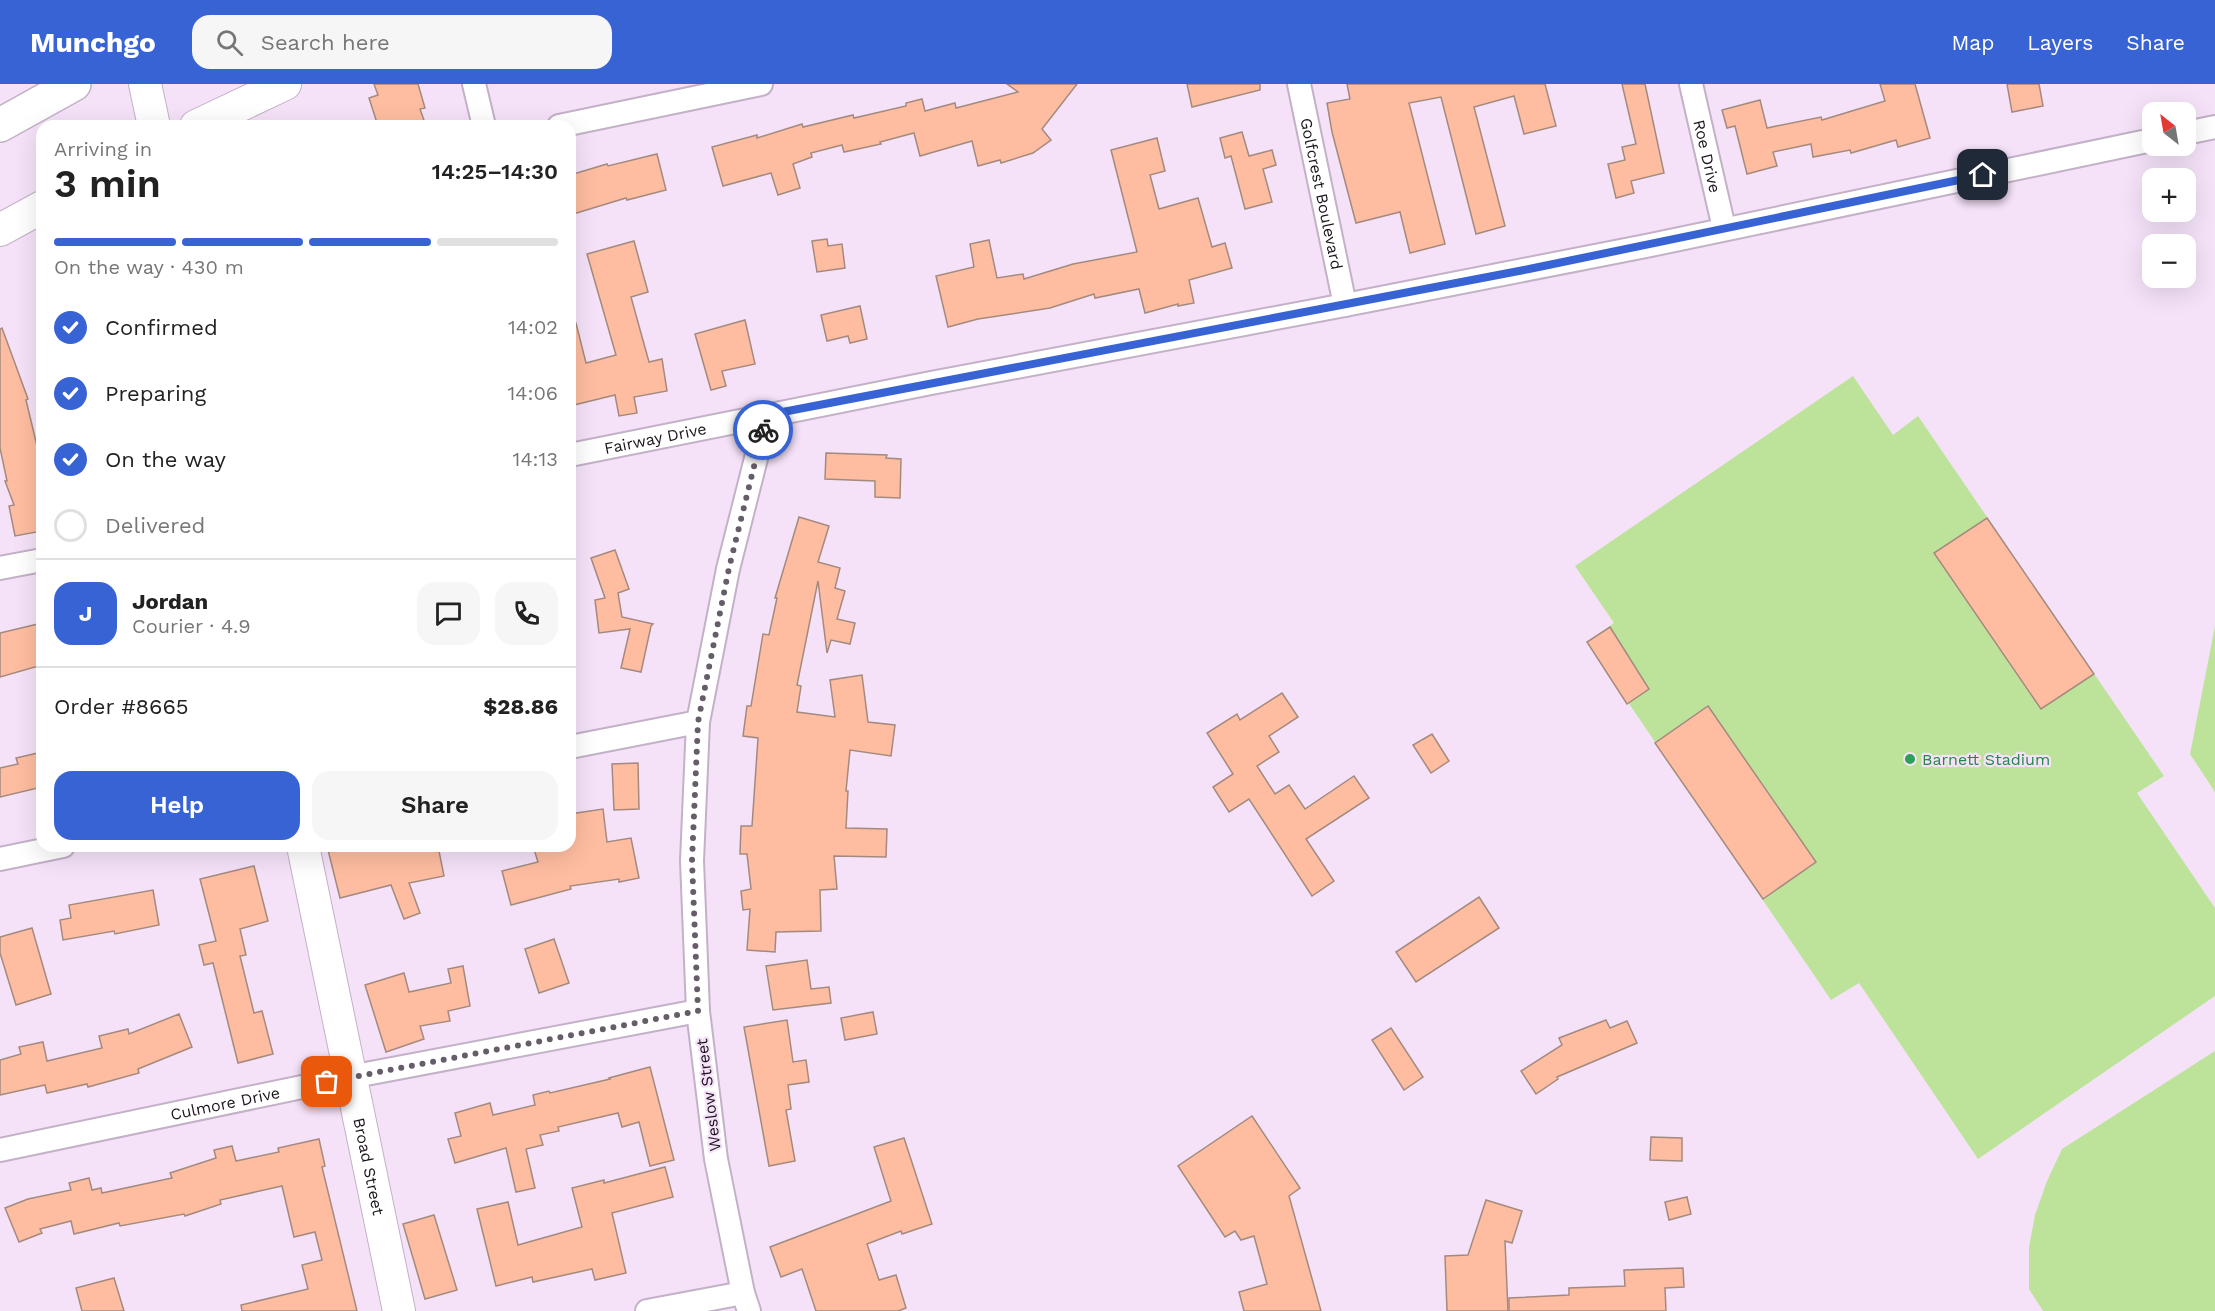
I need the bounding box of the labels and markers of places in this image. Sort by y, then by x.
pin [1957,149,2008,200]
place label: Barnett Stadium [1922,750,2050,769]
marker: Barnett Stadium [1903,752,1917,766]
pin [301,1056,352,1107]

